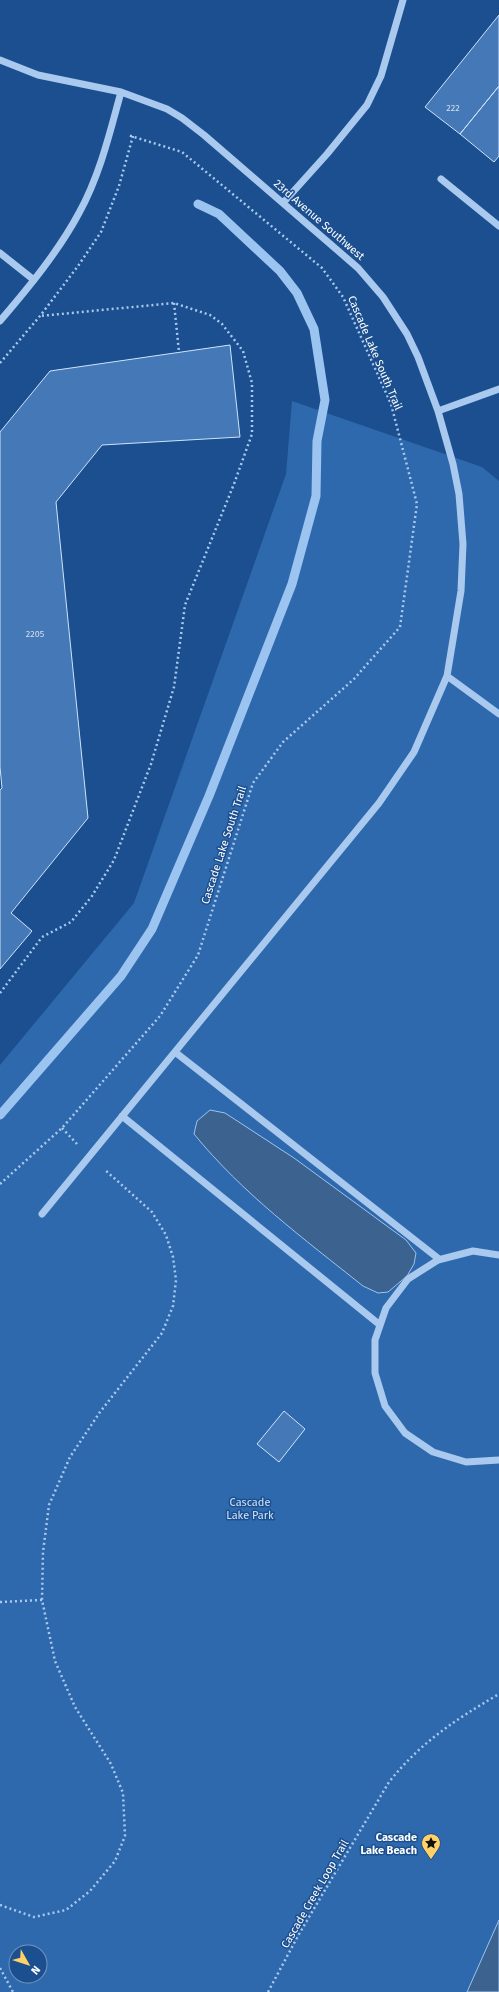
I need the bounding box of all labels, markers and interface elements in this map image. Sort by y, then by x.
house number: 222 [446,103,460,113]
street label: 23rd Avenue Southwest [271,177,367,263]
street label: Cascade Lake South Trail [345,294,405,412]
house number: 2205 [26,629,45,639]
street label: Cascade Lake South Trail [199,784,249,906]
park label: Cascade Lake Park [226,1496,274,1522]
place label: Cascade Lake Beach [360,1831,417,1857]
place icon: Cascade Lake Beach [420,1832,442,1860]
street label: Cascade Creek Loop Trail [279,1837,351,1951]
north arrow [8,1944,48,1984]
text: N [28,1963,43,1977]

